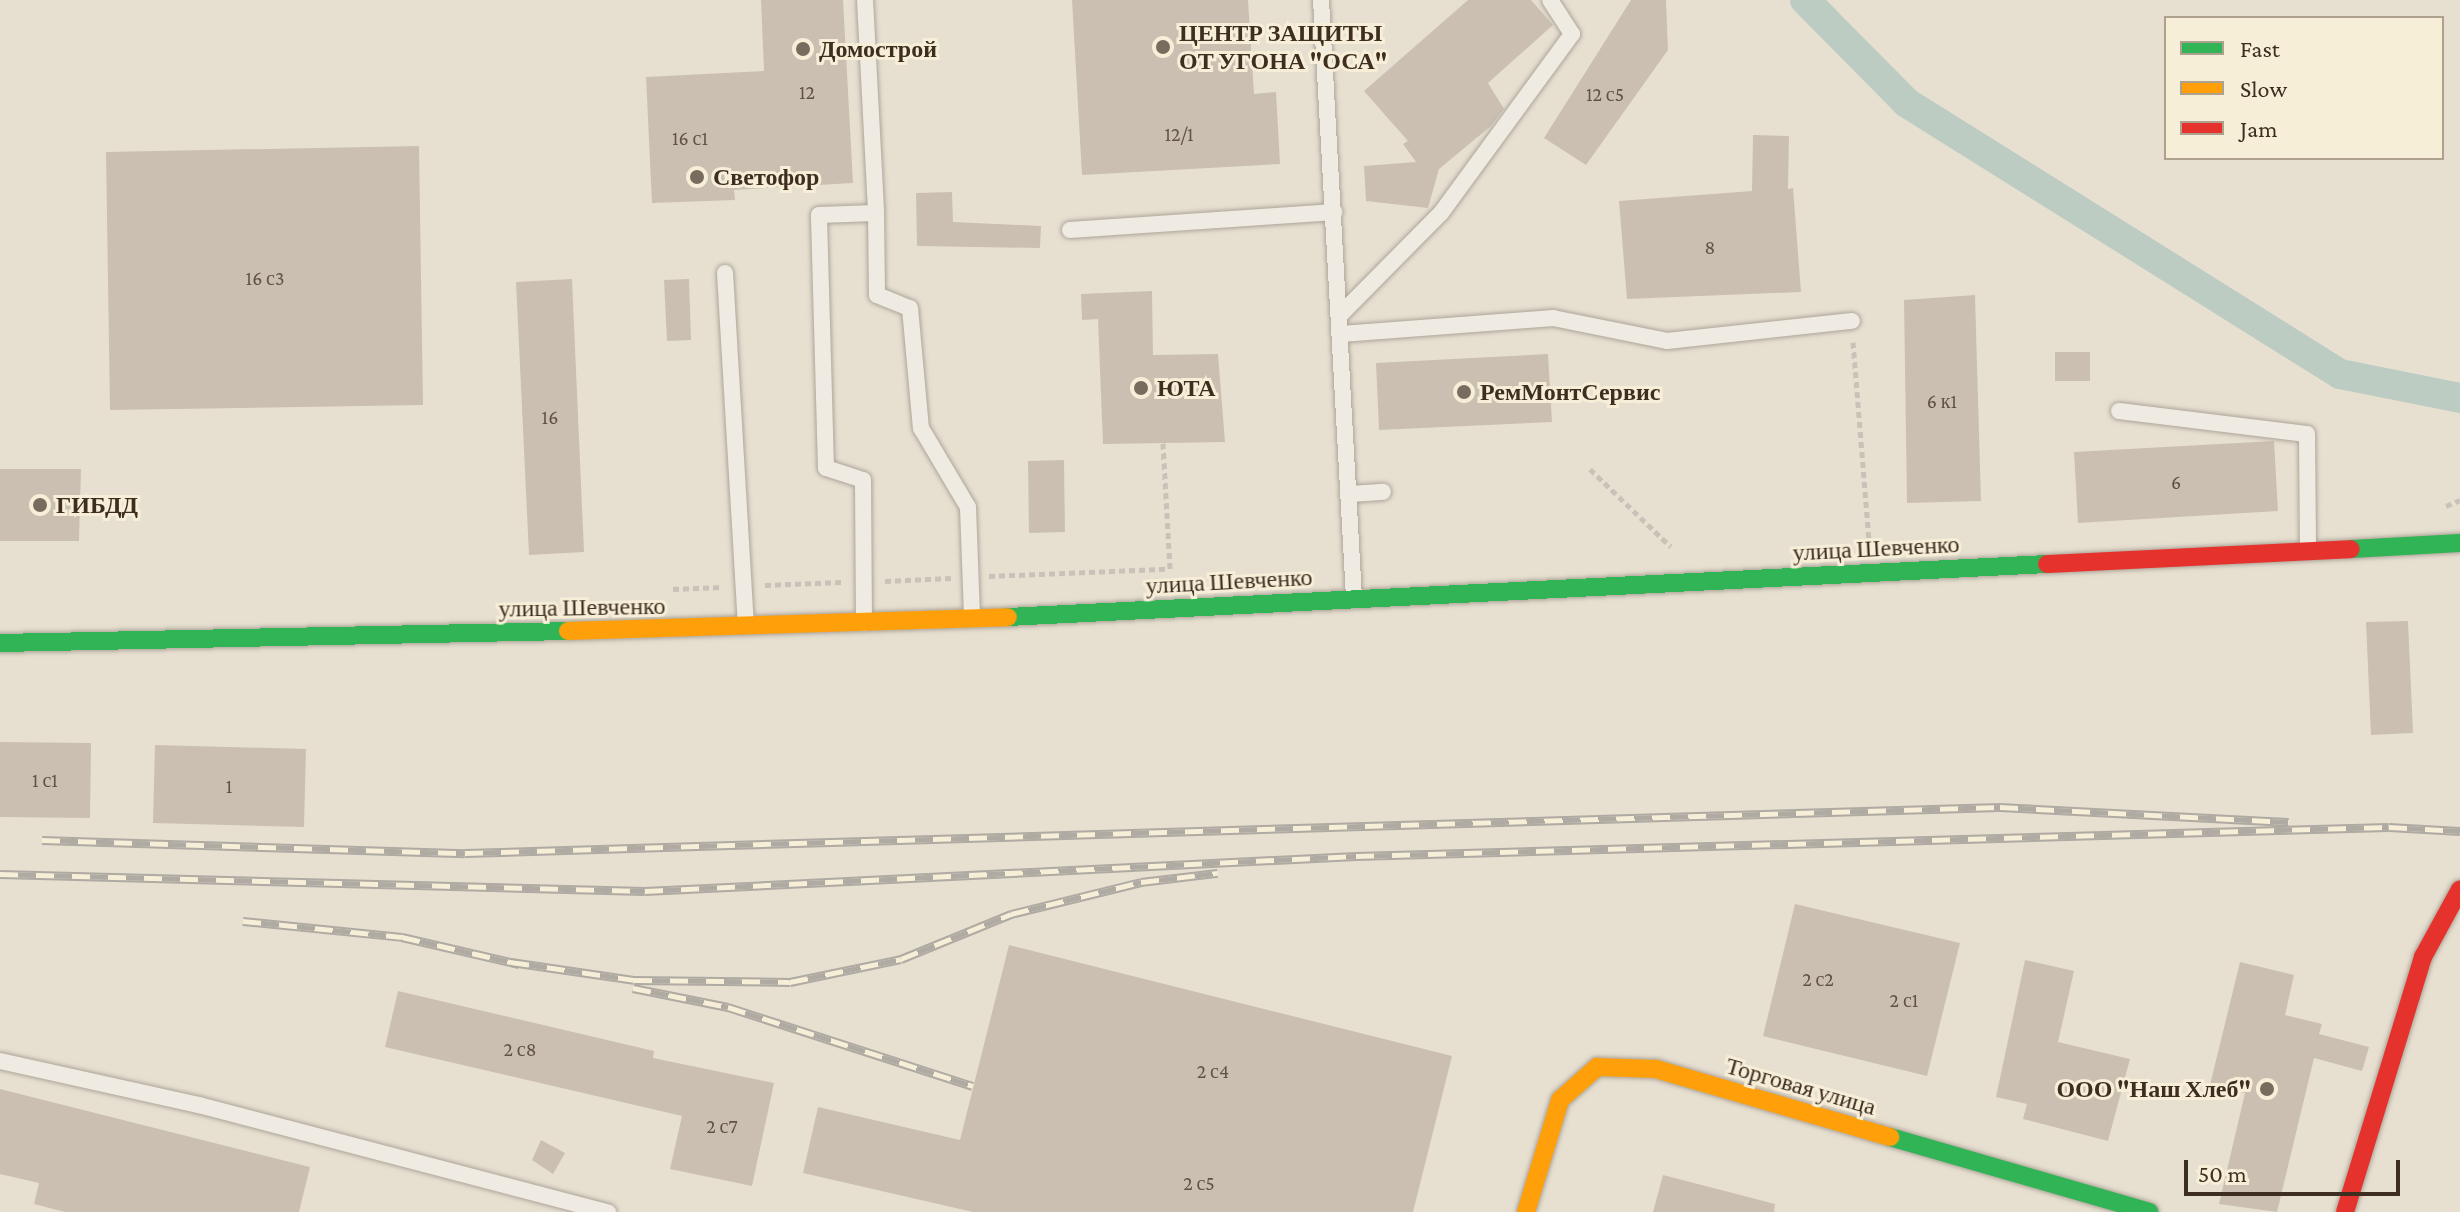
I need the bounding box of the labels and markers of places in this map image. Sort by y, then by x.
place label: ЦЕНТР ЗАЩИТЫ ОТ УГОНА "ОСА" [1179,19,1387,75]
place label: Домострой [819,35,937,63]
marker: ЦЕНТР ЗАЩИТЫ ОТ УГОНА "ОСА" [1154,38,1172,56]
marker: Домострой [794,40,812,58]
place label: Светофор [713,163,819,191]
marker: Светофор [688,168,706,186]
place label: ЮТА [1157,374,1216,402]
place label: РемМонтСервис [1480,378,1660,406]
marker: ЮТА [1132,379,1150,397]
marker: РемМонтСервис [1455,383,1473,401]
place label: ГИБДД [56,491,138,519]
marker: ГИБДД [31,496,49,514]
place label: ООО "Наш Хлеб" [2056,1075,2251,1103]
marker: ООО "Наш Хлеб" [2258,1080,2276,1098]

